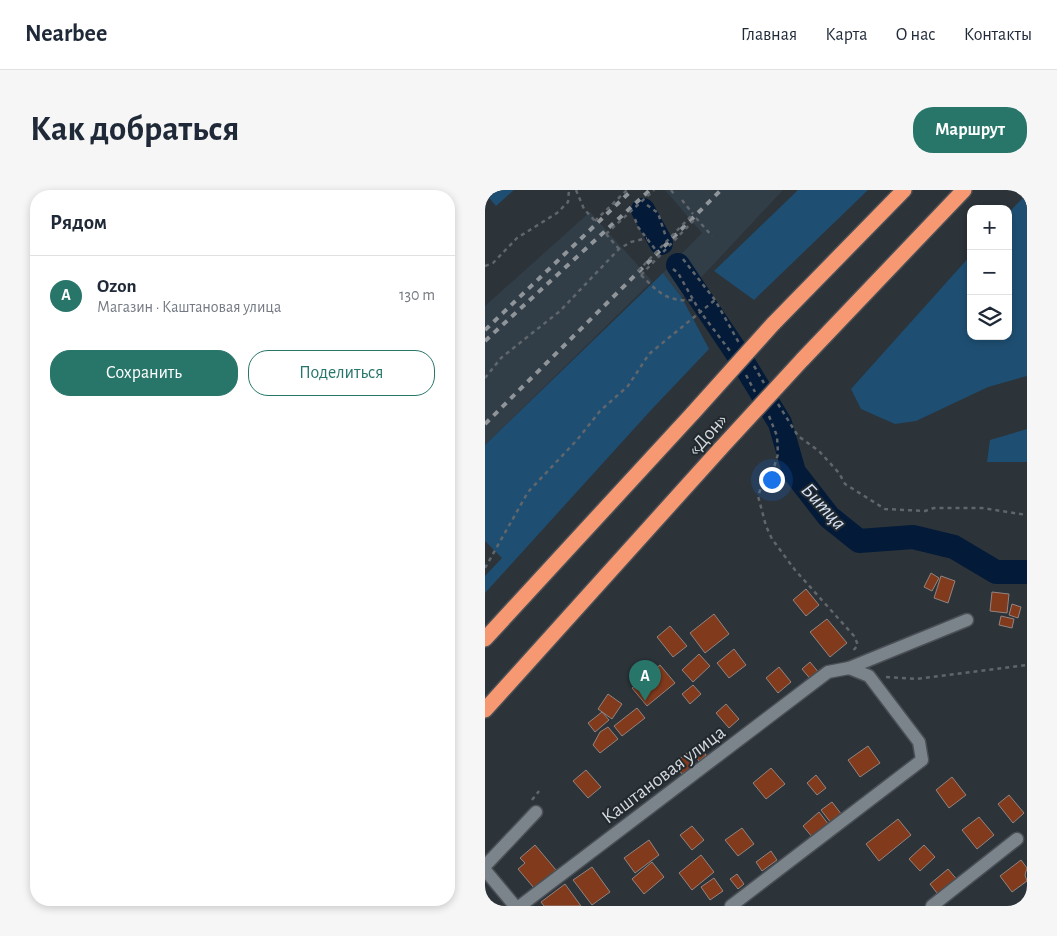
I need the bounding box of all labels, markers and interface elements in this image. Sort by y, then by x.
text: Nearbee [25,22,107,46]
text: Главная [741,26,797,44]
text: Карта [825,26,867,44]
text: О нас [895,26,936,44]
text: Контакты [964,26,1032,44]
button: Маршрут [913,107,1027,153]
text: Как добраться [30,112,239,147]
map controls [967,205,1012,340]
button: + [967,205,1012,250]
text: Рядом [50,212,107,233]
button: − [967,250,1012,295]
text: Ozon [97,277,136,296]
text: A [61,287,71,303]
text: 130 m [399,287,435,303]
button: layers [967,295,1012,340]
text: Магазин · Каштановая улица [97,299,281,315]
button: Сохранить [50,350,238,396]
button: Поделиться [248,350,435,396]
street label: «Дон» [684,410,732,460]
your location [759,467,785,493]
water label: Битца [797,479,850,534]
pin: A [629,660,661,701]
street label: Каштановая улица [598,722,729,828]

